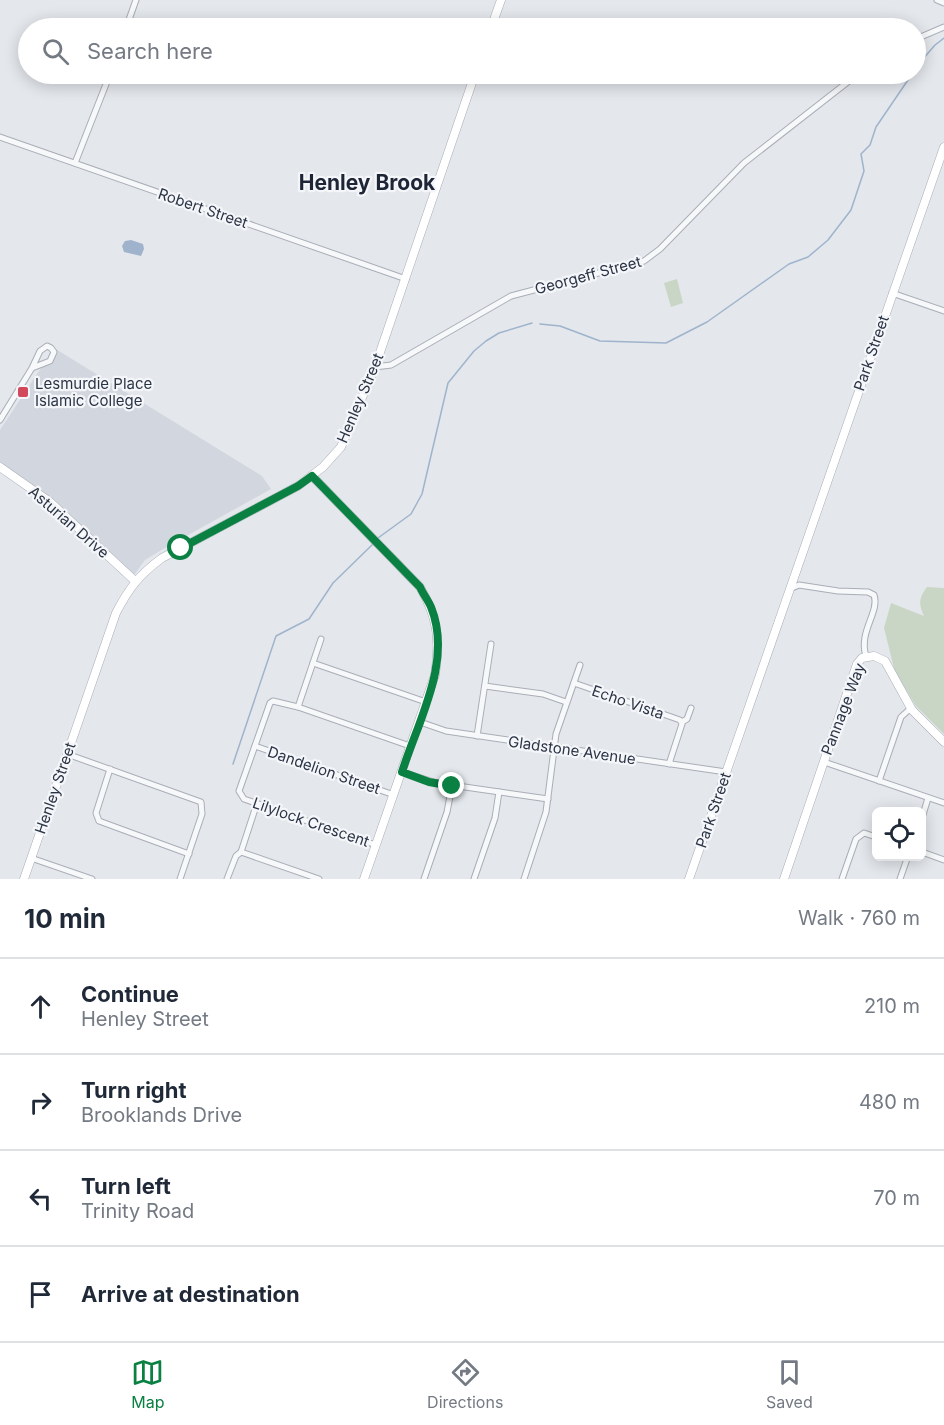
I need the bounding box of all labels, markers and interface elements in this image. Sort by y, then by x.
search box [18,18,926,84]
icon: search [39,35,72,68]
text: Search here [87,38,213,64]
district label: Henley Brook [299,170,436,195]
street label: Robert Street [156,184,250,232]
street label: Georgeff Street [533,252,643,298]
street label: Park Street [849,313,893,393]
street label: Henley Street [333,350,387,446]
place label: Lesmurdie Place Islamic College [35,374,152,410]
marker: Lesmurdie Place Islamic College [16,385,30,399]
street label: Asturian Drive [25,482,113,562]
route start [167,534,193,560]
street label: Pannage Way [817,660,869,758]
street label: Echo Vista [589,681,667,723]
street label: Gladstone Avenue [507,732,637,768]
street label: Henley Street [30,740,80,836]
street label: Dandelion Street [265,742,383,798]
street label: Park Street [691,770,735,850]
route end [438,772,464,798]
street label: Lilylock Crescent [250,793,372,851]
map controls [872,807,926,861]
button: locate [872,807,926,861]
text: 10 min [24,903,106,934]
text: Walk · 760 m [798,906,920,930]
text: Continue [81,981,179,1007]
icon: ahead [24,990,57,1023]
text: 210 m [864,994,920,1018]
text: Henley Street [81,1007,209,1031]
text: Turn right [81,1077,187,1103]
icon: right [24,1086,57,1119]
text: 480 m [859,1090,920,1114]
text: Brooklands Drive [81,1103,242,1127]
text: Turn left [81,1173,171,1199]
icon: left [24,1182,57,1215]
text: 70 m [873,1186,920,1210]
text: Trinity Road [81,1199,194,1223]
icon: arrive [24,1278,57,1311]
text: Arrive at destination [81,1281,300,1307]
tab: Map [131,1356,165,1412]
tab: Directions [427,1356,503,1412]
tab: Saved [766,1356,813,1412]

